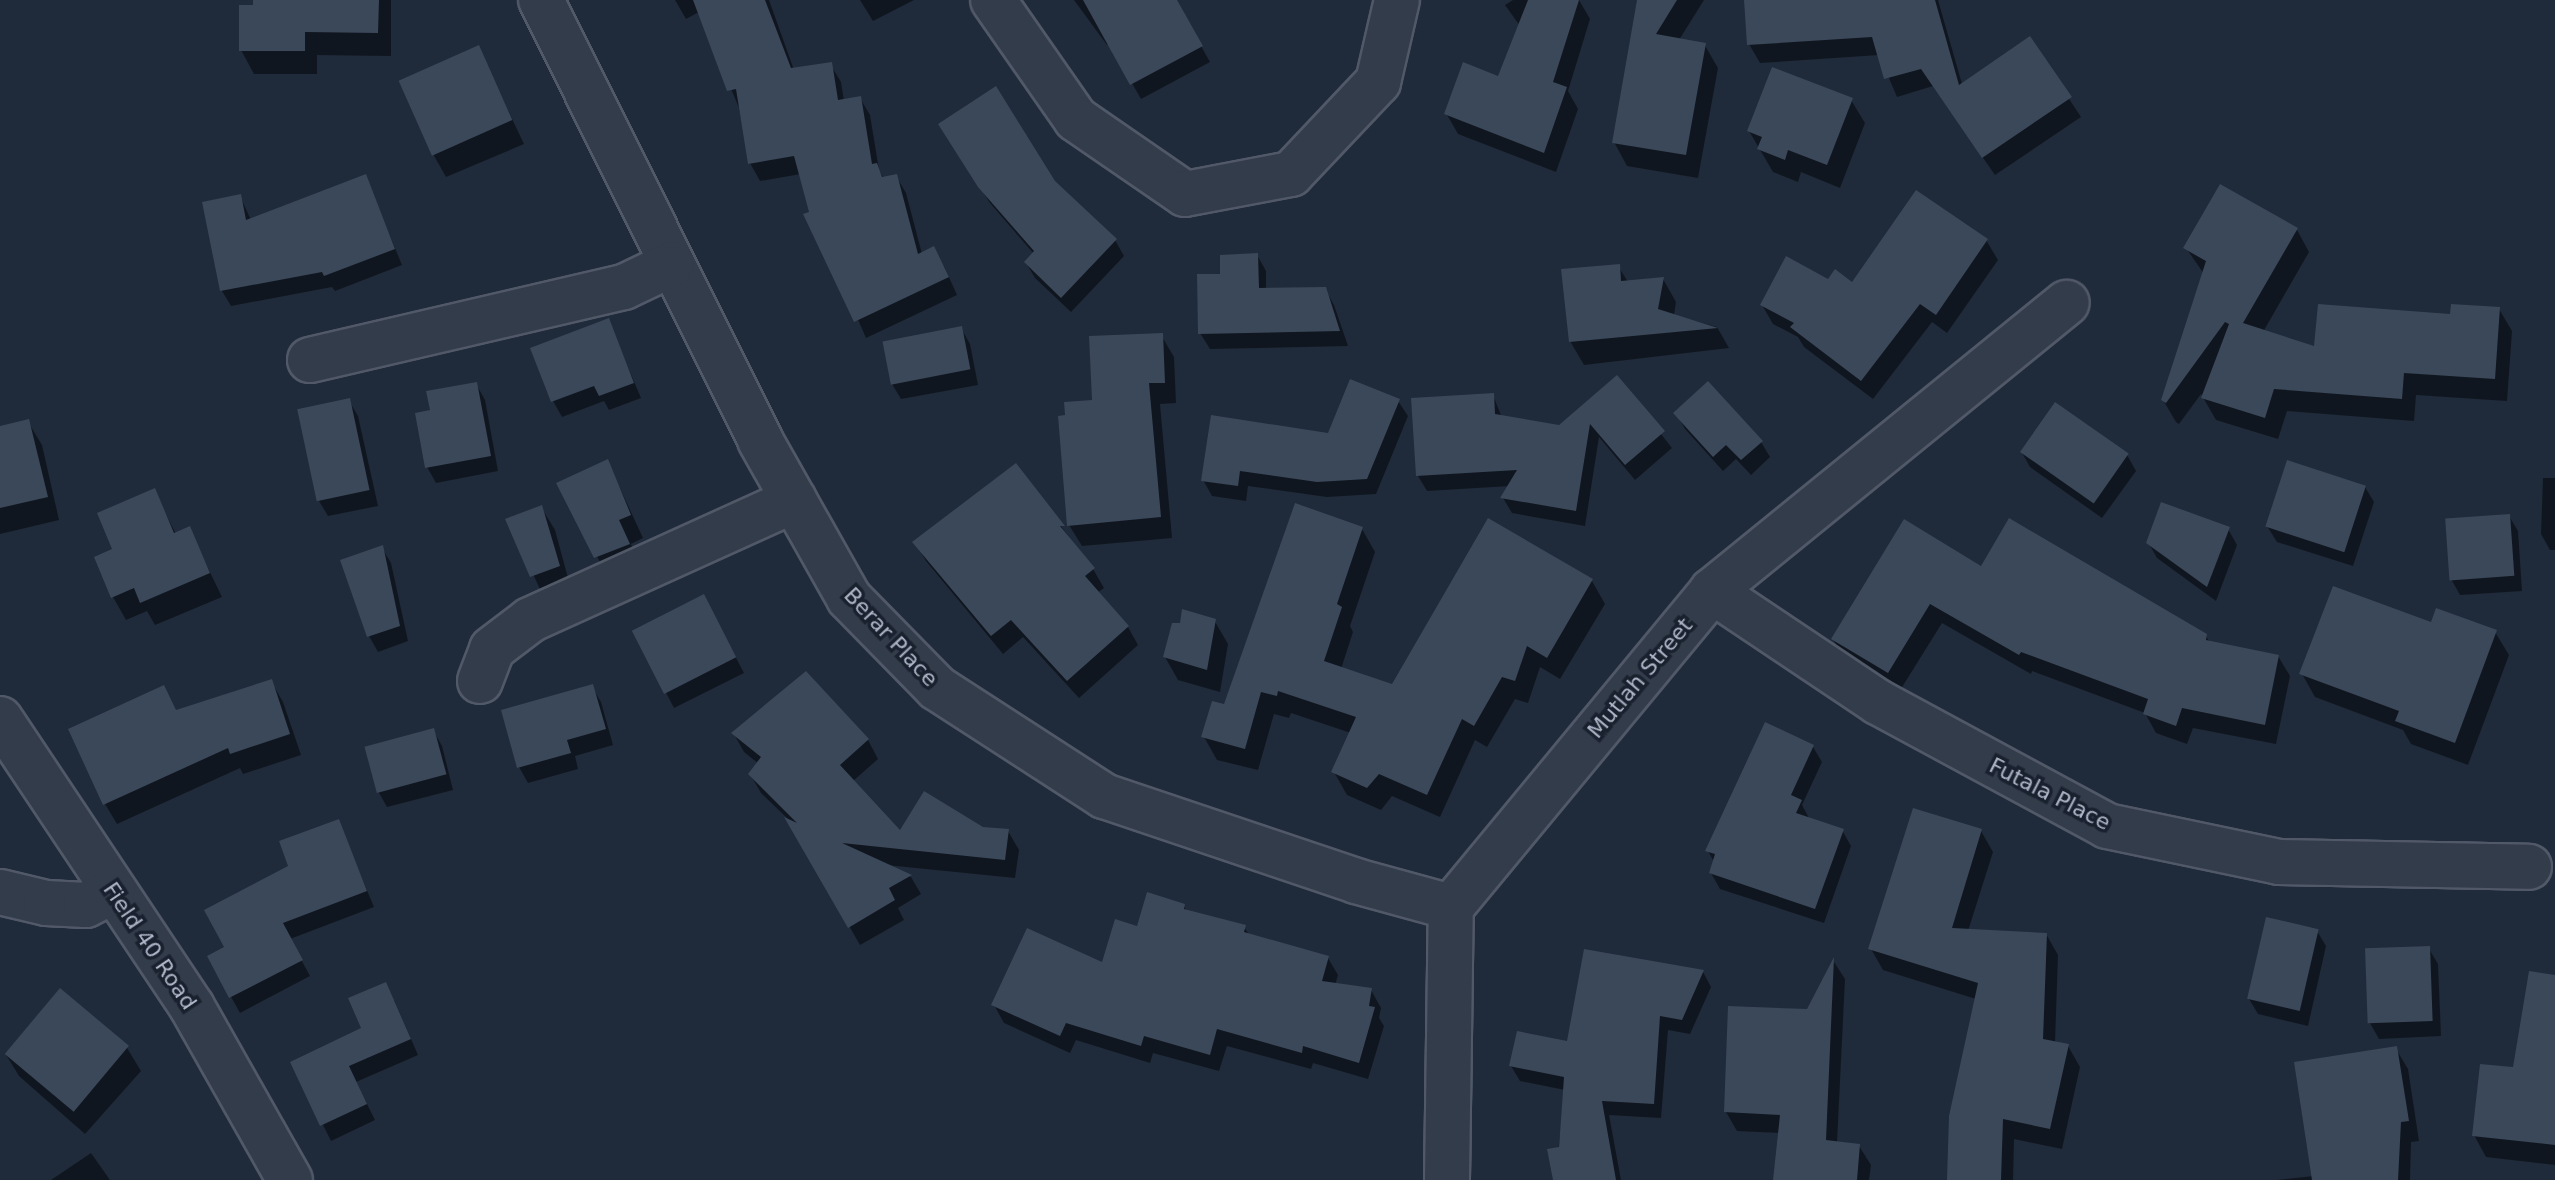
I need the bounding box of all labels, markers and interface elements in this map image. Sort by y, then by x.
street label: Berar Place [838,582,944,692]
street label: Mutlah Street [1582,612,1698,744]
street label: Futala Place [1985,752,2115,836]
street label: Field 40 Road [98,877,202,1015]

